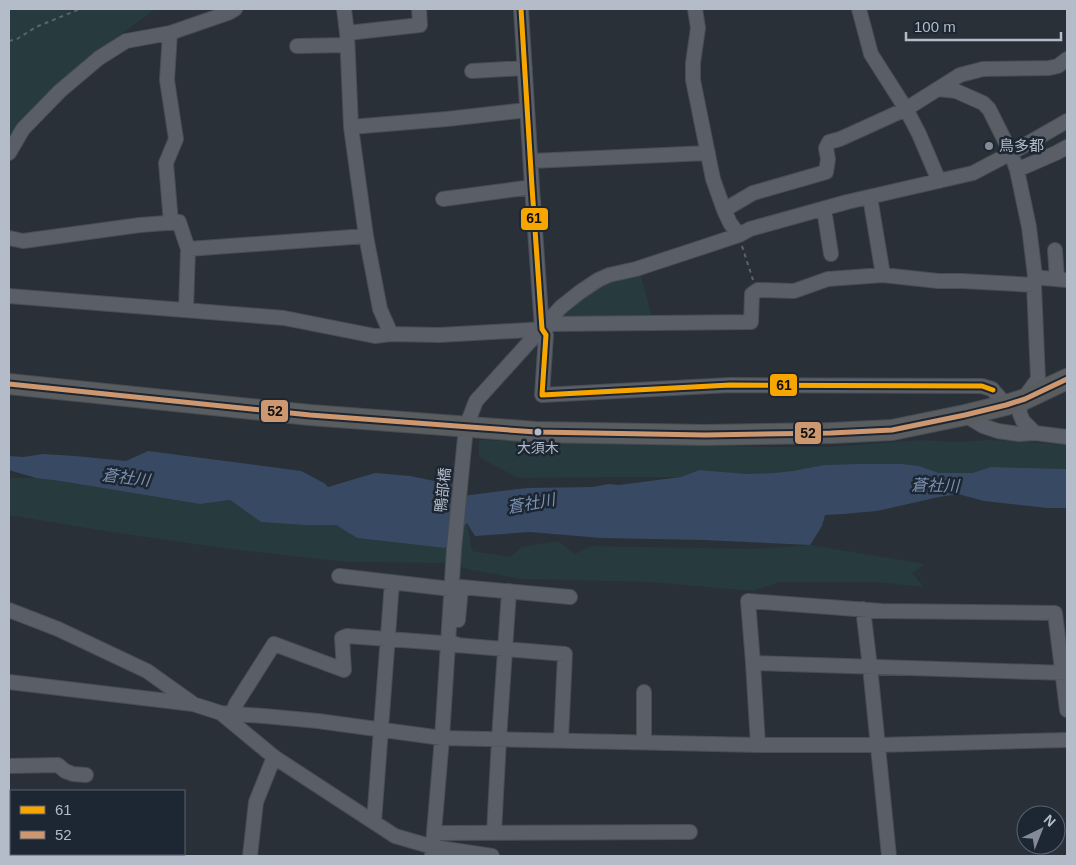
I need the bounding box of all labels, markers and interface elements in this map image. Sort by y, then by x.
scale bar [906,10,1061,42]
text: 100 m [914,18,956,35]
place label: 鳥多都 [999,137,1044,154]
marker: 鳥多都 [983,140,995,152]
line badge: 61 [520,207,549,231]
text: 61 [526,210,542,226]
line badge: 61 [769,373,798,397]
text: 61 [776,377,792,393]
line badge: 52 [260,399,289,423]
text: 52 [267,403,283,419]
line badge: 52 [794,421,822,445]
text: 52 [800,425,816,441]
marker: 大須木 [533,427,543,437]
place label: 大須木 [517,440,559,456]
water label: 蒼社川 [101,466,153,489]
street label: 鴨部橋 [432,467,453,513]
water label: 蒼社川 [911,477,961,494]
water label: 蒼社川 [506,491,558,516]
legend [10,790,185,855]
text: 61 [55,801,72,818]
north arrow [1016,805,1066,855]
text: N [1041,811,1059,830]
text: 52 [55,826,72,843]

